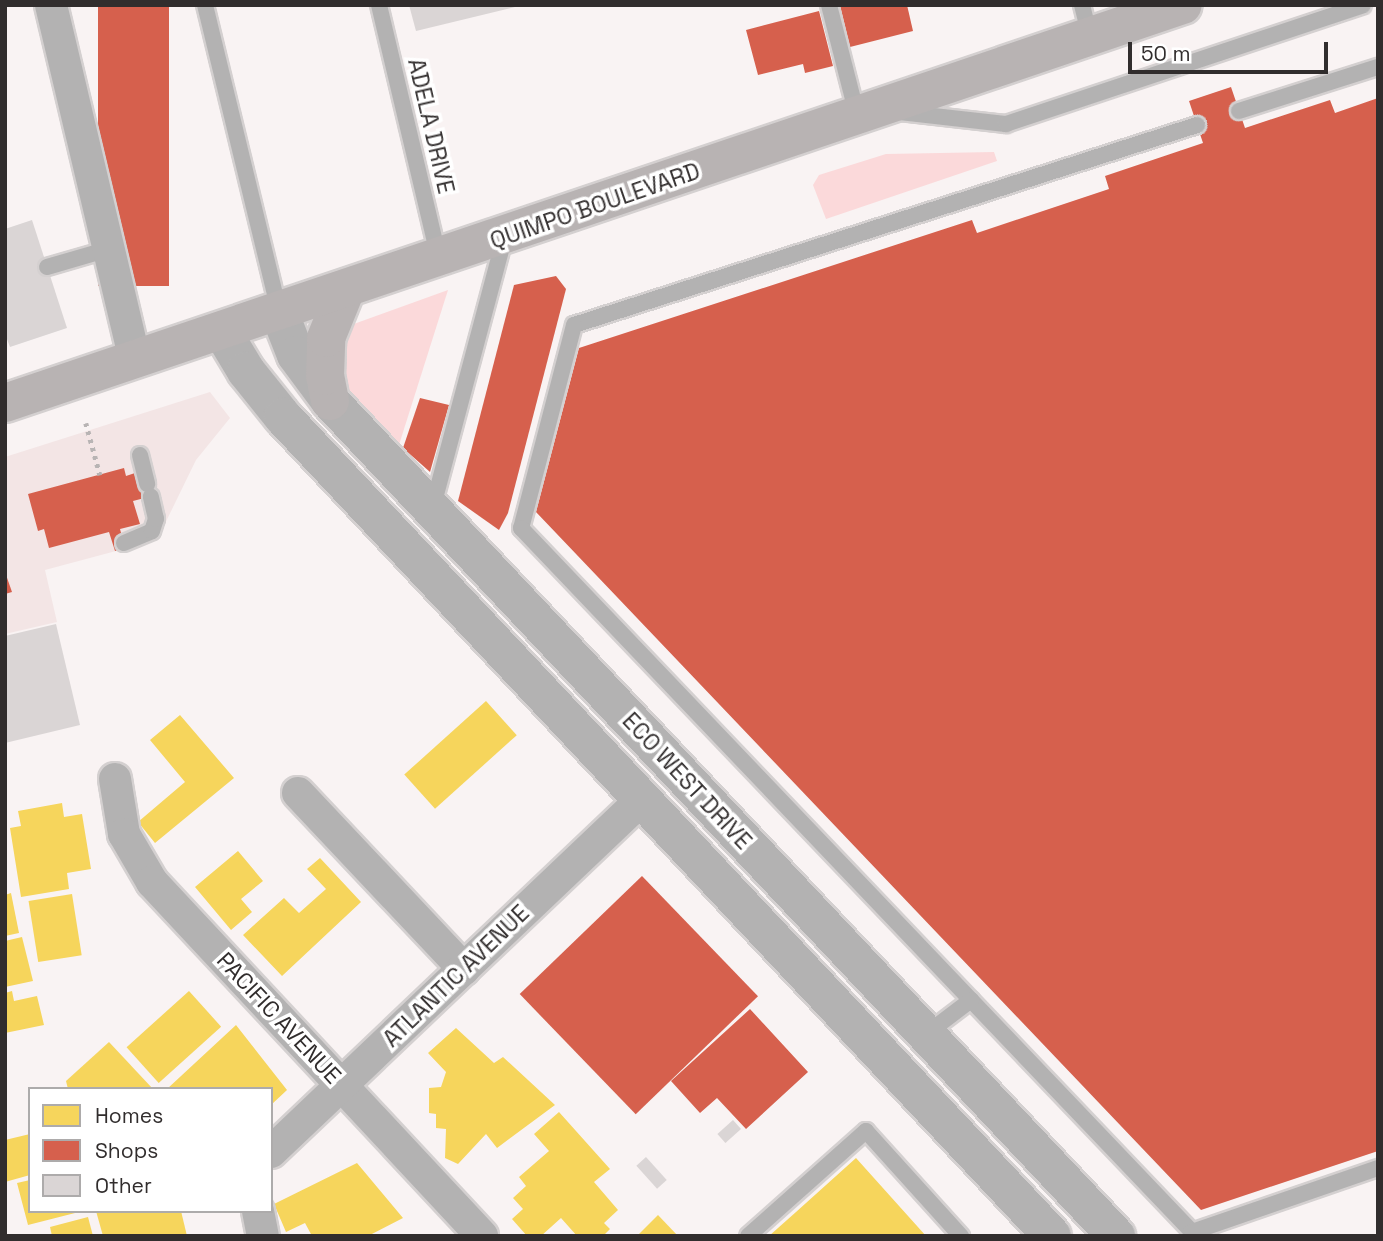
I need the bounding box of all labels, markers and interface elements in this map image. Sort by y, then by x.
scale bar [1131,28,1330,72]
text: 50 m [1141,40,1191,67]
street label: ADELA DRIVE [402,56,460,196]
street label: QUIMPO BOULEVARD [486,157,704,255]
street label: ECO WEST DRIVE [616,707,758,855]
street label: ATLANTIC AVENUE [377,899,535,1053]
street label: PACIFIC AVENUE [211,946,347,1090]
legend [28,1087,273,1213]
text: Homes [95,1102,163,1129]
text: Shops [95,1137,158,1164]
text: Other [95,1172,152,1199]

